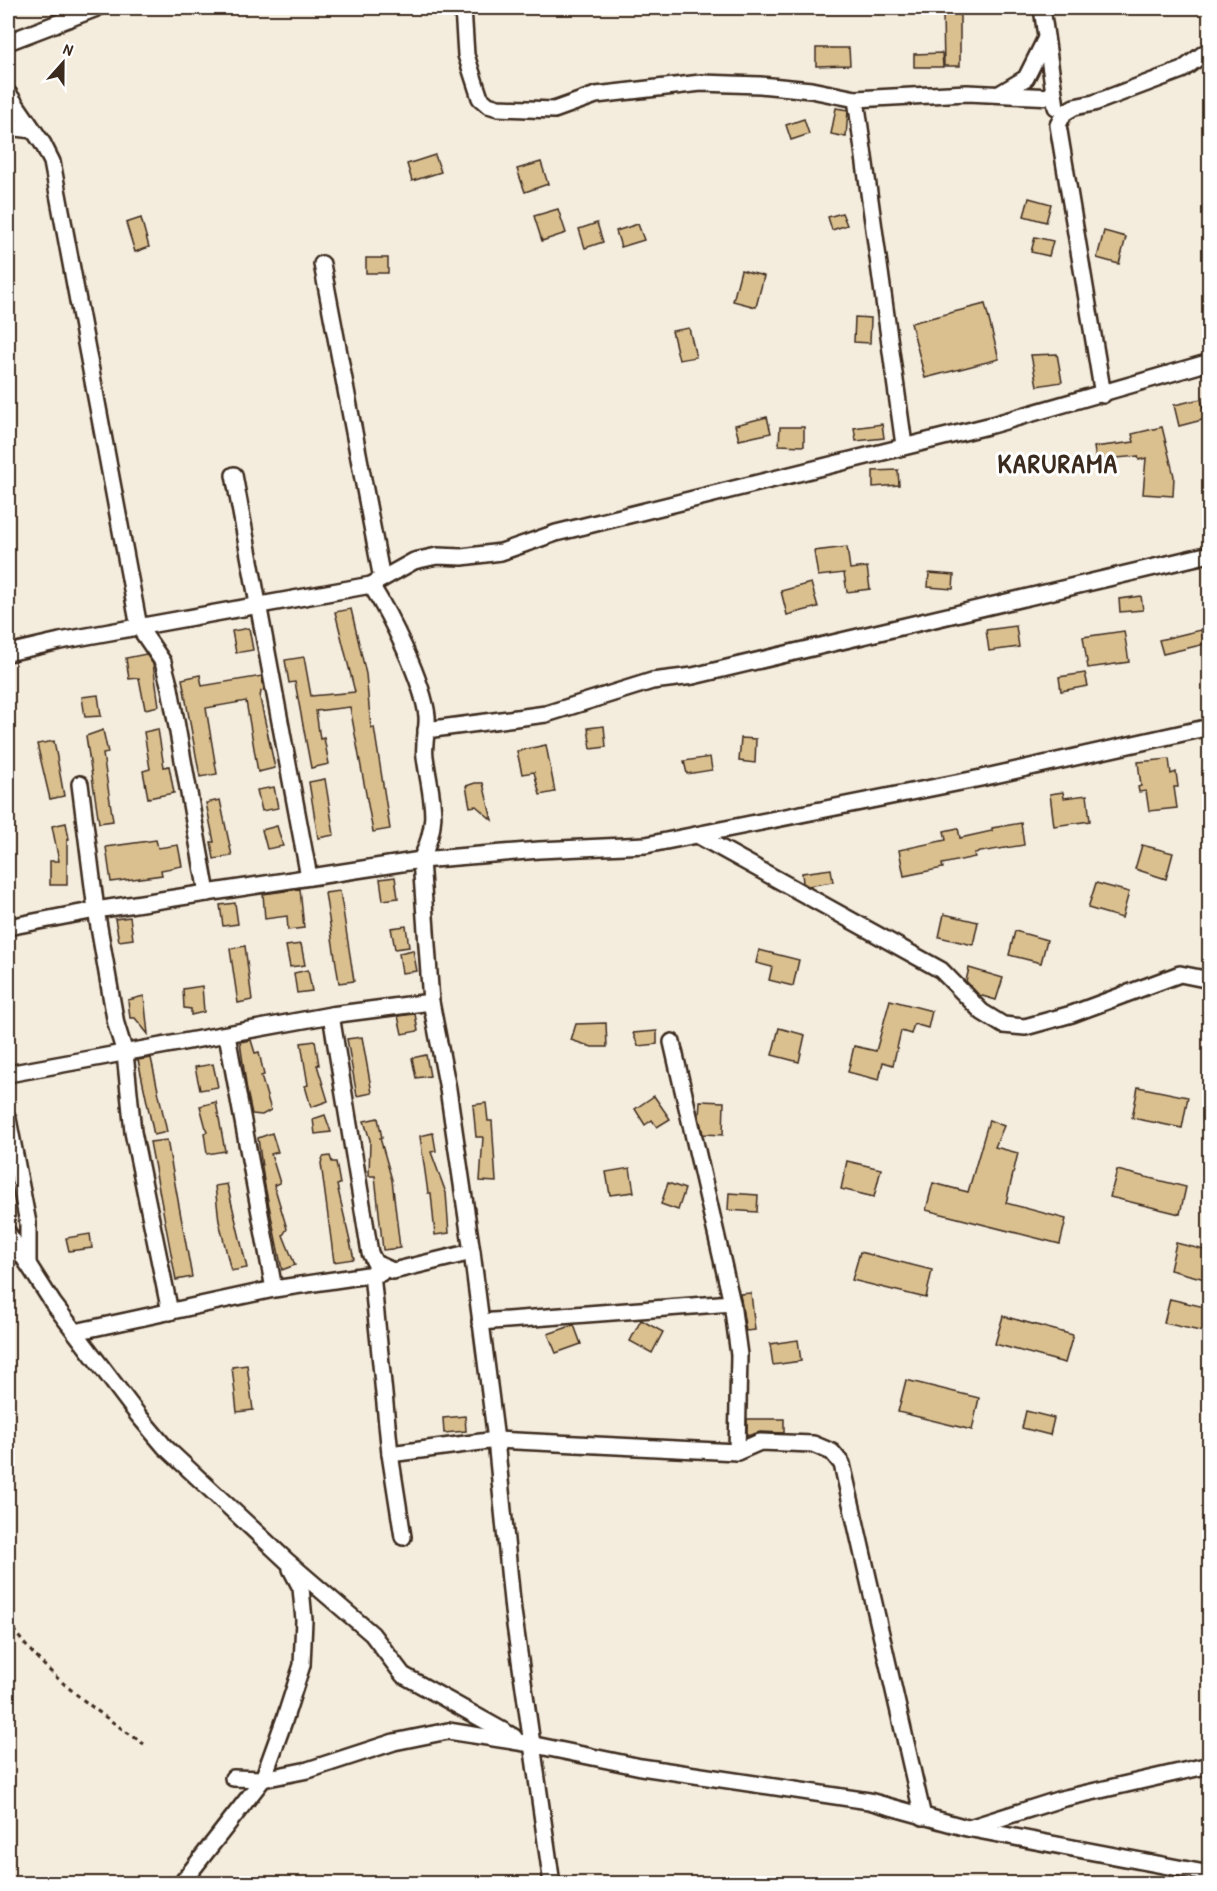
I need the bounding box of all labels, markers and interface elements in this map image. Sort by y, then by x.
north arrow [33,33,93,93]
text: N [60,37,77,61]
district label: KARURAMA [997,445,1119,481]

